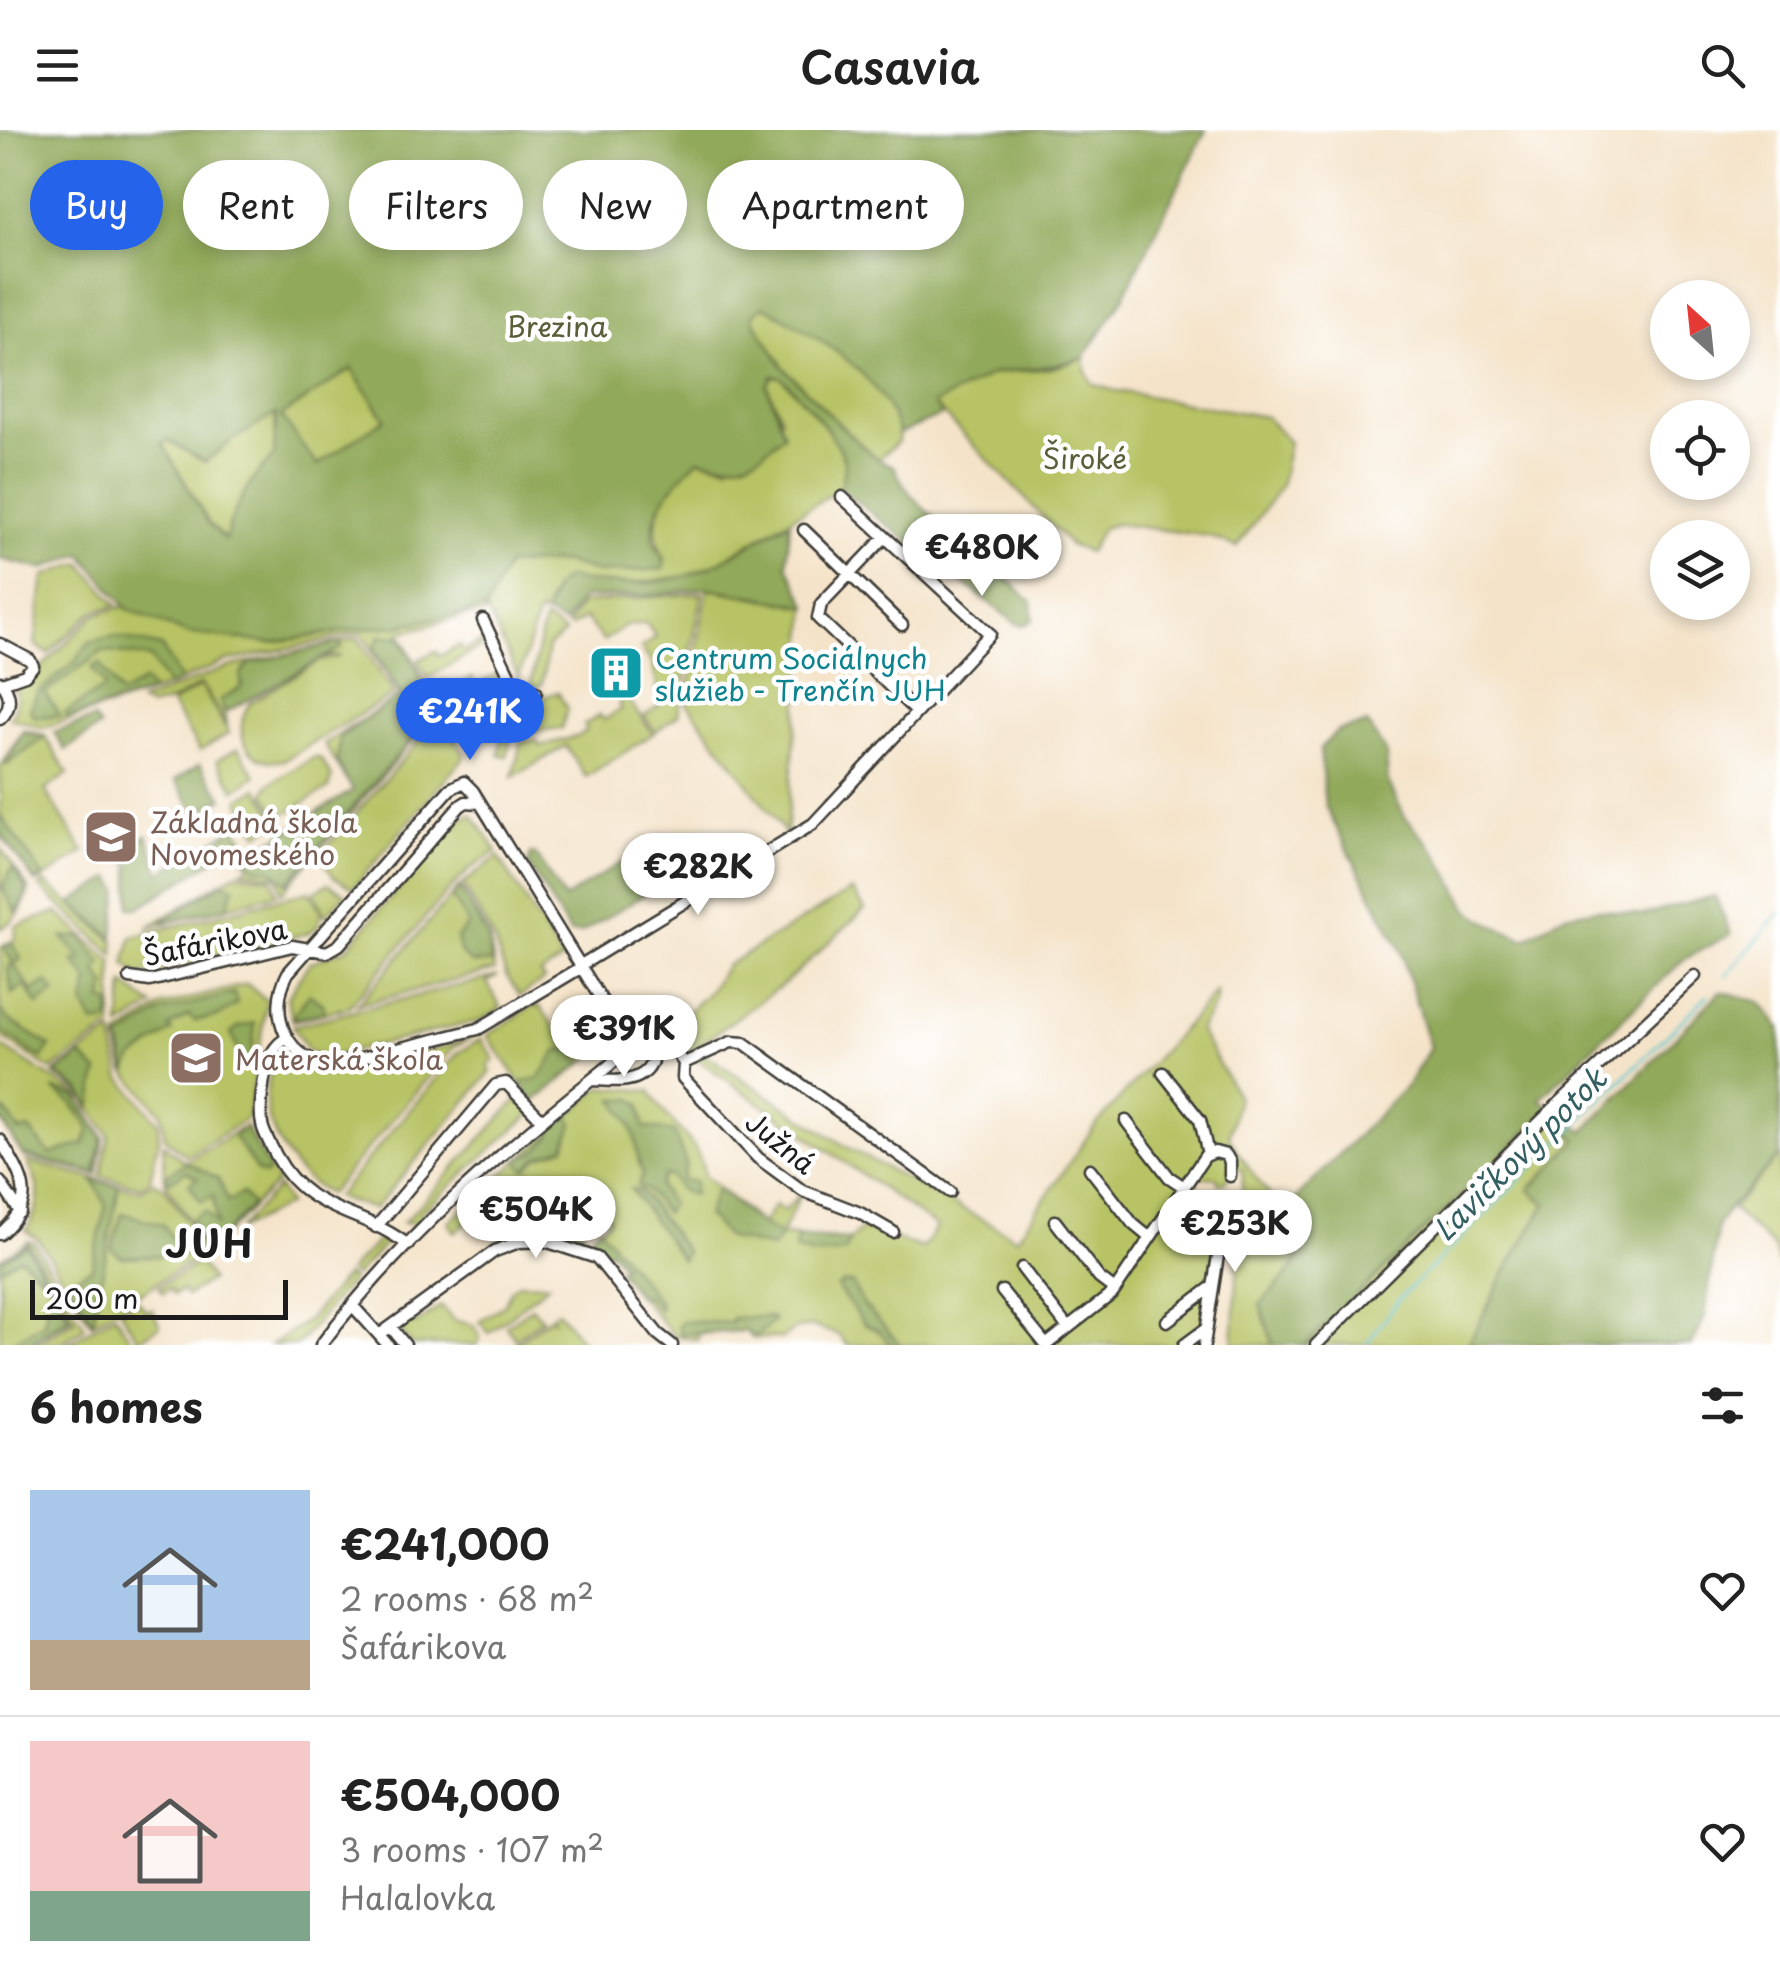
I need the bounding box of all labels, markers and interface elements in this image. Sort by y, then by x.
text: Casavia [800,31,980,99]
icon: menu [30,38,85,93]
icon: search [1695,38,1750,93]
chip: Buy [30,160,163,250]
chip: Rent [183,160,329,250]
chip: Filters [349,160,523,250]
chip: New [543,160,687,250]
chip: Apartment [707,160,964,250]
north arrow [1650,280,1750,380]
map controls [1650,280,1750,620]
park label: Brezina [507,304,608,347]
button: locate [1650,400,1750,500]
park label: Široké [1043,436,1127,479]
pin: €480K [912,514,1052,599]
button: layers [1650,520,1750,620]
text: €480K [925,522,1039,570]
place label: Centrum Sociálnych služieb - Trenčín JUH [655,636,946,711]
building icon: Centrum Sociálnych služieb - Trenčín JUH [586,643,646,703]
pin: €241K [400,678,540,763]
text: €241K [418,686,522,734]
place label: Základná škola Novomeského [150,800,358,875]
school or university icon: Základná škola Novomeského [81,807,141,867]
pin: €282K [628,833,768,918]
text: €282K [643,841,753,889]
street label: Šafárikova [139,906,291,976]
pin: €391K [554,995,694,1080]
text: €391K [572,1003,676,1051]
school or university icon: Materská škola [166,1028,226,1088]
place label: Materská škola [235,1037,443,1080]
water label: Lavičkový potok [1422,1056,1616,1250]
street label: Južná [737,1100,826,1184]
pin: €504K [466,1176,606,1261]
text: €504K [479,1184,593,1232]
pin: €253K [1165,1190,1305,1275]
text: €253K [1180,1198,1290,1246]
district label: JUH [165,1214,255,1271]
scale bar [30,1275,288,1320]
text: 200 m [45,1276,138,1319]
text: 6 homes [30,1374,203,1437]
icon: filters [1695,1378,1750,1433]
text: €241,000 [340,1511,549,1574]
icon: home [110,1530,230,1650]
icon: heart [1695,1563,1750,1618]
text: 2 rooms · 68 m² [340,1574,594,1622]
text: Šafárikova [340,1622,506,1670]
text: €504,000 [340,1762,560,1825]
icon: home [110,1781,230,1901]
icon: heart [1695,1814,1750,1869]
text: 3 rooms · 107 m² [340,1825,604,1873]
text: Halalovka [340,1873,495,1921]

